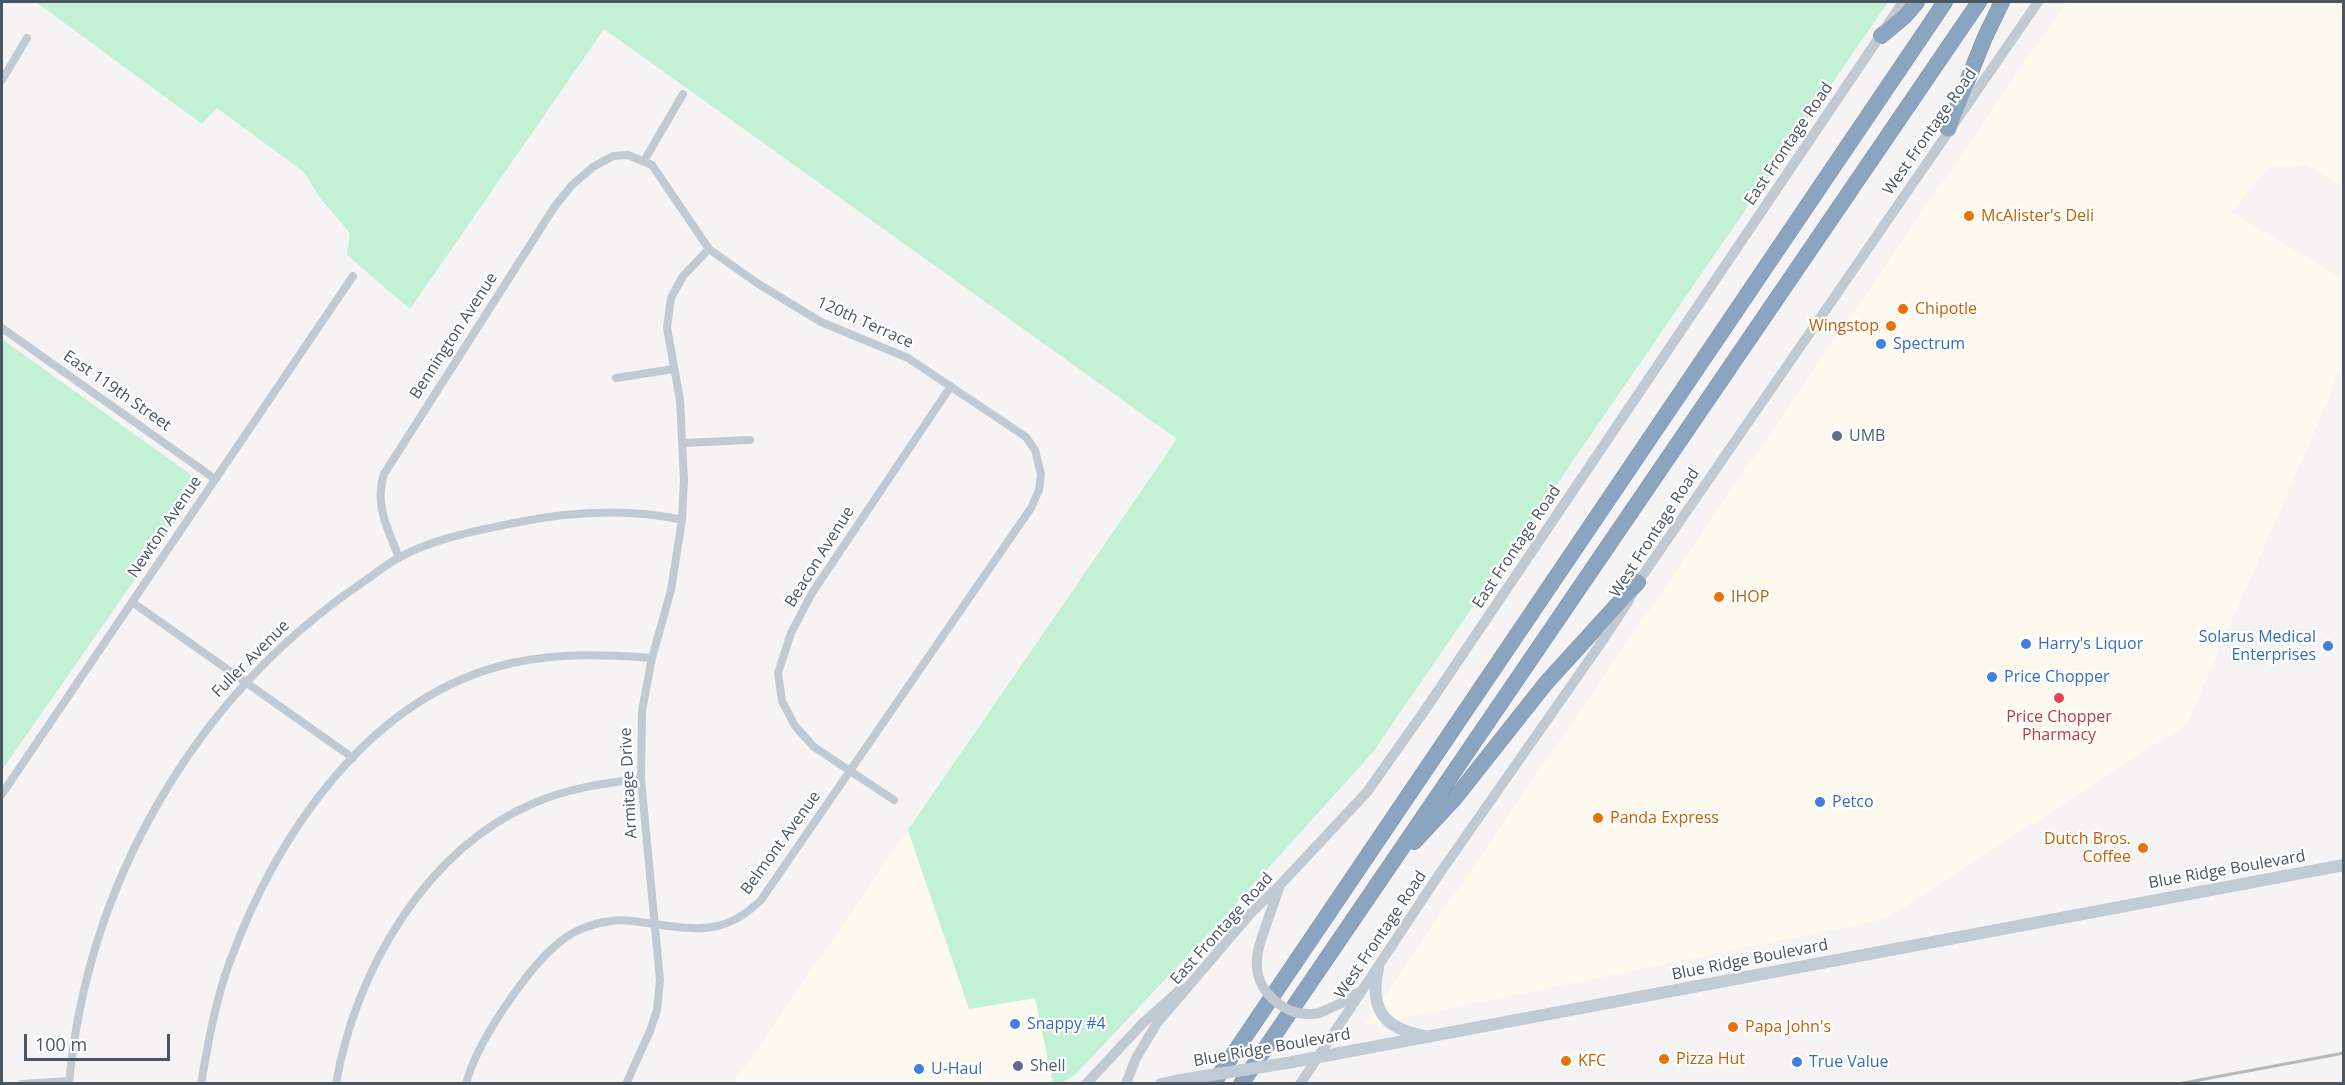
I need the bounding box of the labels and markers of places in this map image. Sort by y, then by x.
place label: McAlister's Deli [1981,206,2094,226]
marker: McAlister's Deli [1962,209,1976,223]
place label: Chipotle [1915,299,1977,319]
marker: Chipotle [1896,302,1910,316]
place label: Wingstop [1809,316,1879,336]
marker: Wingstop [1884,319,1898,333]
place label: Spectrum [1893,334,1965,354]
marker: Spectrum [1874,337,1888,351]
place label: UMB [1849,426,1885,446]
marker: UMB [1830,429,1844,443]
place label: IHOP [1731,587,1769,607]
marker: IHOP [1712,590,1726,604]
place label: Solarus Medical Enterprises [2199,627,2316,665]
place label: Harry's Liquor [2038,634,2143,654]
marker: Harry's Liquor [2019,637,2033,651]
marker: Solarus Medical Enterprises [2321,639,2335,653]
place label: Price Chopper [2004,667,2110,687]
marker: Price Chopper [1985,670,1999,684]
marker: Price Chopper Pharmacy [2052,691,2066,705]
place label: Price Chopper Pharmacy [2006,707,2112,745]
place label: Petco [1832,792,1874,812]
marker: Petco [1813,795,1827,809]
place label: Panda Express [1610,808,1719,828]
marker: Panda Express [1591,811,1605,825]
place label: Dutch Bros. Coffee [2044,829,2131,867]
marker: Dutch Bros. Coffee [2136,841,2150,855]
place label: Snappy #4 [1027,1014,1106,1034]
marker: Snappy #4 [1008,1017,1022,1031]
place label: Papa John's [1745,1017,1831,1037]
marker: Papa John's [1726,1020,1740,1034]
place label: Pizza Hut [1676,1049,1745,1069]
place label: KFC [1578,1051,1606,1071]
marker: Pizza Hut [1657,1052,1671,1066]
place label: True Value [1809,1052,1889,1072]
marker: KFC [1559,1054,1573,1068]
marker: True Value [1790,1055,1804,1069]
place label: Shell [1030,1056,1066,1076]
place label: U-Haul [931,1059,982,1079]
marker: Shell [1011,1059,1025,1073]
marker: U-Haul [912,1062,926,1076]

